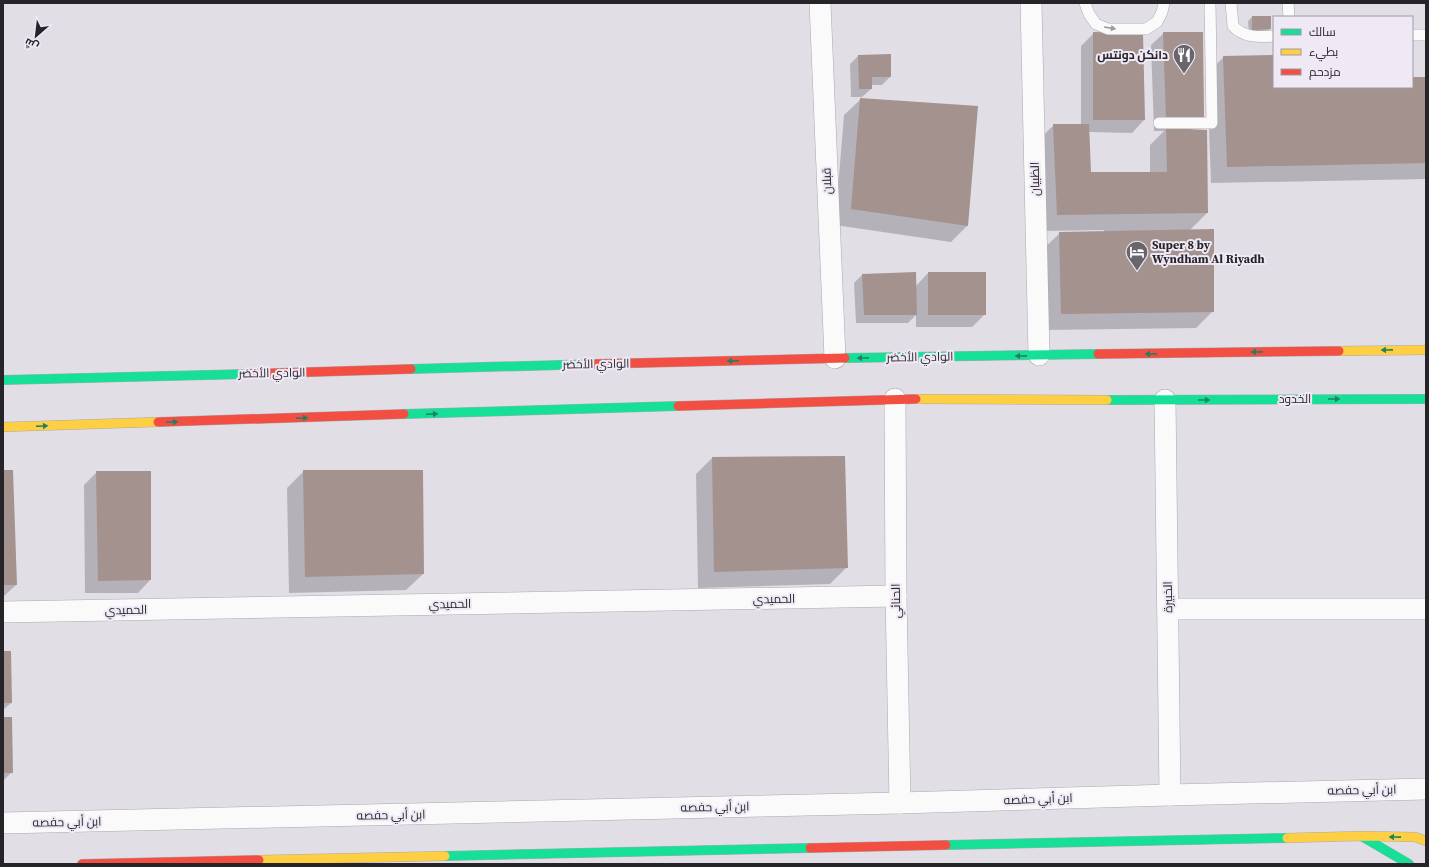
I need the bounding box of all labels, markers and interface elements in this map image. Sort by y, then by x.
north arrow [16,16,56,56]
legend [1273,16,1413,88]
text: سالك [1309,24,1336,40]
one-way arrow [1104,25,1117,31]
text: ش [22,34,41,54]
restaurant icon: دانكن دونتس [1171,42,1197,75]
text: بطيء [1309,44,1338,62]
place label: دانكن دونتس [1097,47,1168,63]
text: مزدحم [1309,64,1341,80]
street label: الظبيان [1027,162,1043,196]
street label: قبلان [818,167,836,195]
place label: Super 8 by Wyndham Al Riyadh [1152,237,1265,267]
hotel icon: Super 8 by Wyndham Al Riyadh [1124,239,1150,272]
one-way arrow [1380,347,1393,353]
street label: الوادي الأخضر [885,348,954,368]
one-way arrow [1250,349,1263,355]
one-way arrow [1144,351,1157,357]
one-way arrow [1015,352,1027,359]
street label: الوادي الأخضر [561,355,630,375]
one-way arrow [856,355,869,361]
one-way arrow [726,358,739,364]
street label: الوادي الأخضر [237,364,306,384]
street label: الخدود [1279,391,1311,407]
one-way arrow [1328,396,1341,402]
one-way arrow [1198,397,1211,403]
one-way arrow [426,410,438,417]
one-way arrow [296,415,309,421]
one-way arrow [166,419,179,425]
one-way arrow [36,423,49,429]
street label: الخبيرة [1160,581,1176,613]
street label: الحنائي [888,583,906,618]
street label: الحميدي [753,591,795,609]
street label: الحميدي [429,596,471,614]
street label: الحميدي [105,602,147,620]
street label: ابن أبي حفصه [1327,781,1397,801]
street label: ابن أبي حفصه [1003,790,1073,810]
street label: ابن أبي حفصه [680,798,750,818]
street label: ابن أبي حفصه [356,806,426,826]
street label: ابن أبي حفصه [32,813,102,833]
one-way arrow [1388,834,1401,840]

